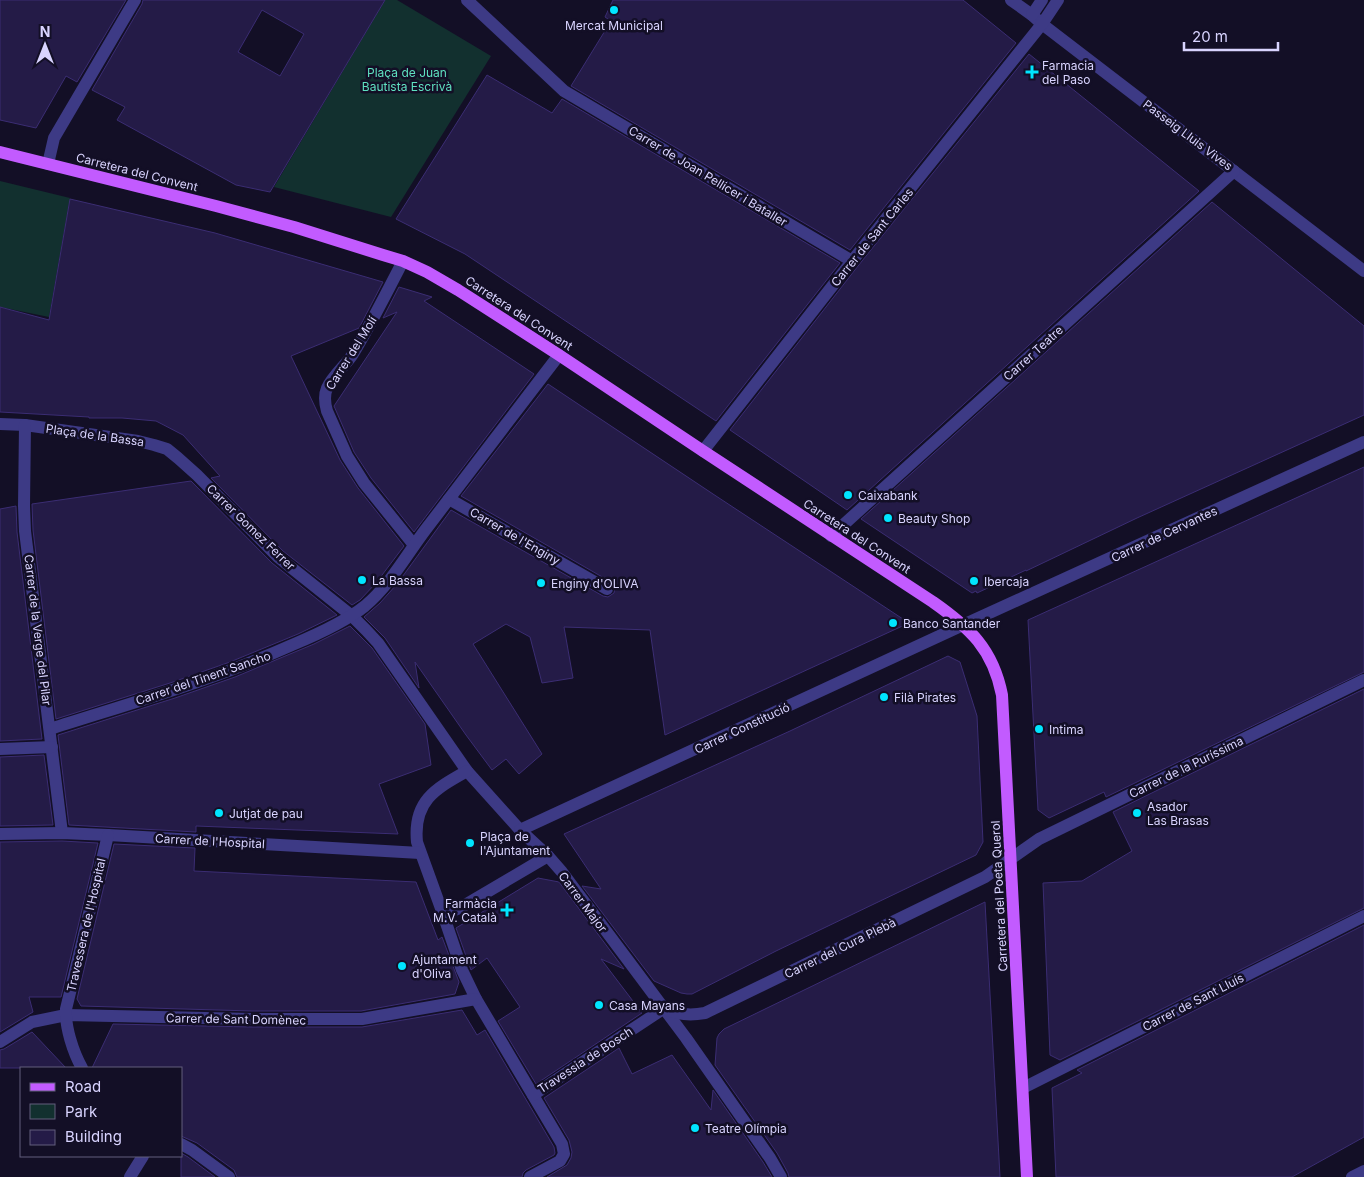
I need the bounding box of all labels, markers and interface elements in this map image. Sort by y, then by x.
marker: Mercat Municipal [608,4,620,16]
place label: Mercat Municipal [565,18,663,33]
north arrow [20,20,70,70]
scale bar [1184,20,1278,52]
text: N [40,23,50,40]
text: 20 m [1192,27,1228,46]
place label: Farmacia del Paso [1042,58,1094,87]
park label: Plaça de Juan Bautista Escrivà [362,65,452,94]
marker: Farmacia del Paso [1026,66,1038,78]
street label: Passeig Lluis Vives [1140,96,1236,174]
street label: Carrer de Joan Pellicer i Bataller [626,123,790,230]
street label: Carretera del Convent [75,150,200,194]
street label: Carrer de Sant Carles [828,185,916,289]
street label: Carretera del Convent [463,273,576,353]
street label: Carrer del Molí [322,313,380,393]
street label: Carrer Teatre [1000,322,1066,384]
street label: Plaça de la Bassa [45,421,145,449]
street label: Carrer Gomez Ferrer [204,481,299,573]
place label: Caixabank [858,488,918,503]
marker: Caixabank [842,489,854,501]
street label: Carretera del Convent [801,496,914,576]
street label: Carrer de Cervantes [1109,503,1219,565]
street label: Carrer de l'Enginy [467,504,563,568]
place label: Beauty Shop [898,511,970,526]
marker: Beauty Shop [882,512,894,524]
street label: Carrer de la Verge del Pilar [21,554,55,707]
place label: La Bassa [372,573,423,588]
marker: La Bassa [356,574,368,586]
place label: Ibercaja [984,574,1029,589]
marker: Ibercaja [968,575,980,587]
place label: Enginy d'OLIVA [551,576,638,591]
marker: Enginy d'OLIVA [535,577,547,589]
place label: Banco Santander [903,616,1001,631]
marker: Banco Santander [887,617,899,629]
street label: Carrer del Tinent Sancho [134,648,272,708]
place label: Filà Pirates [894,690,956,705]
marker: Filà Pirates [878,691,890,703]
street label: Carrer Constitució [692,699,792,757]
place label: Intima [1049,722,1083,737]
marker: Intima [1033,723,1045,735]
street label: Carrer de la Puríssima [1126,733,1246,801]
place label: Asador Las Brasas [1147,799,1209,828]
place label: Jutjat de pau [229,806,303,821]
marker: Jutjat de pau [213,807,225,819]
marker: Asador Las Brasas [1131,807,1143,819]
street label: Carretera del Poeta Querol [988,820,1010,972]
place label: Plaça de l'Ajuntament [480,829,550,858]
street label: Carrer de l'Hospital [155,831,265,851]
marker: Plaça de l'Ajuntament [464,837,476,849]
street label: Travessera de l'Hospital [63,857,109,993]
street label: Carrer Major [555,869,611,935]
place label: Farmàcia M.V. Català [433,896,497,925]
marker: Farmàcia M.V. Català [501,904,513,916]
street label: Carrer del Cura Plebà [782,914,898,982]
place label: Ajuntament d'Oliva [412,952,477,981]
marker: Ajuntament d'Oliva [396,960,408,972]
street label: Carrer de Sant Lluís [1140,970,1246,1034]
place label: Casa Mayans [609,998,685,1013]
marker: Casa Mayans [593,999,605,1011]
street label: Carrer de Sant Domènec [166,1010,306,1028]
street label: Travessia de Bosch [535,1024,635,1096]
legend [20,1067,182,1157]
text: Road [65,1077,101,1096]
text: Park [65,1102,98,1121]
place label: Teatre Olímpia [705,1121,787,1136]
marker: Teatre Olímpia [689,1122,701,1134]
text: Building [65,1127,122,1146]

